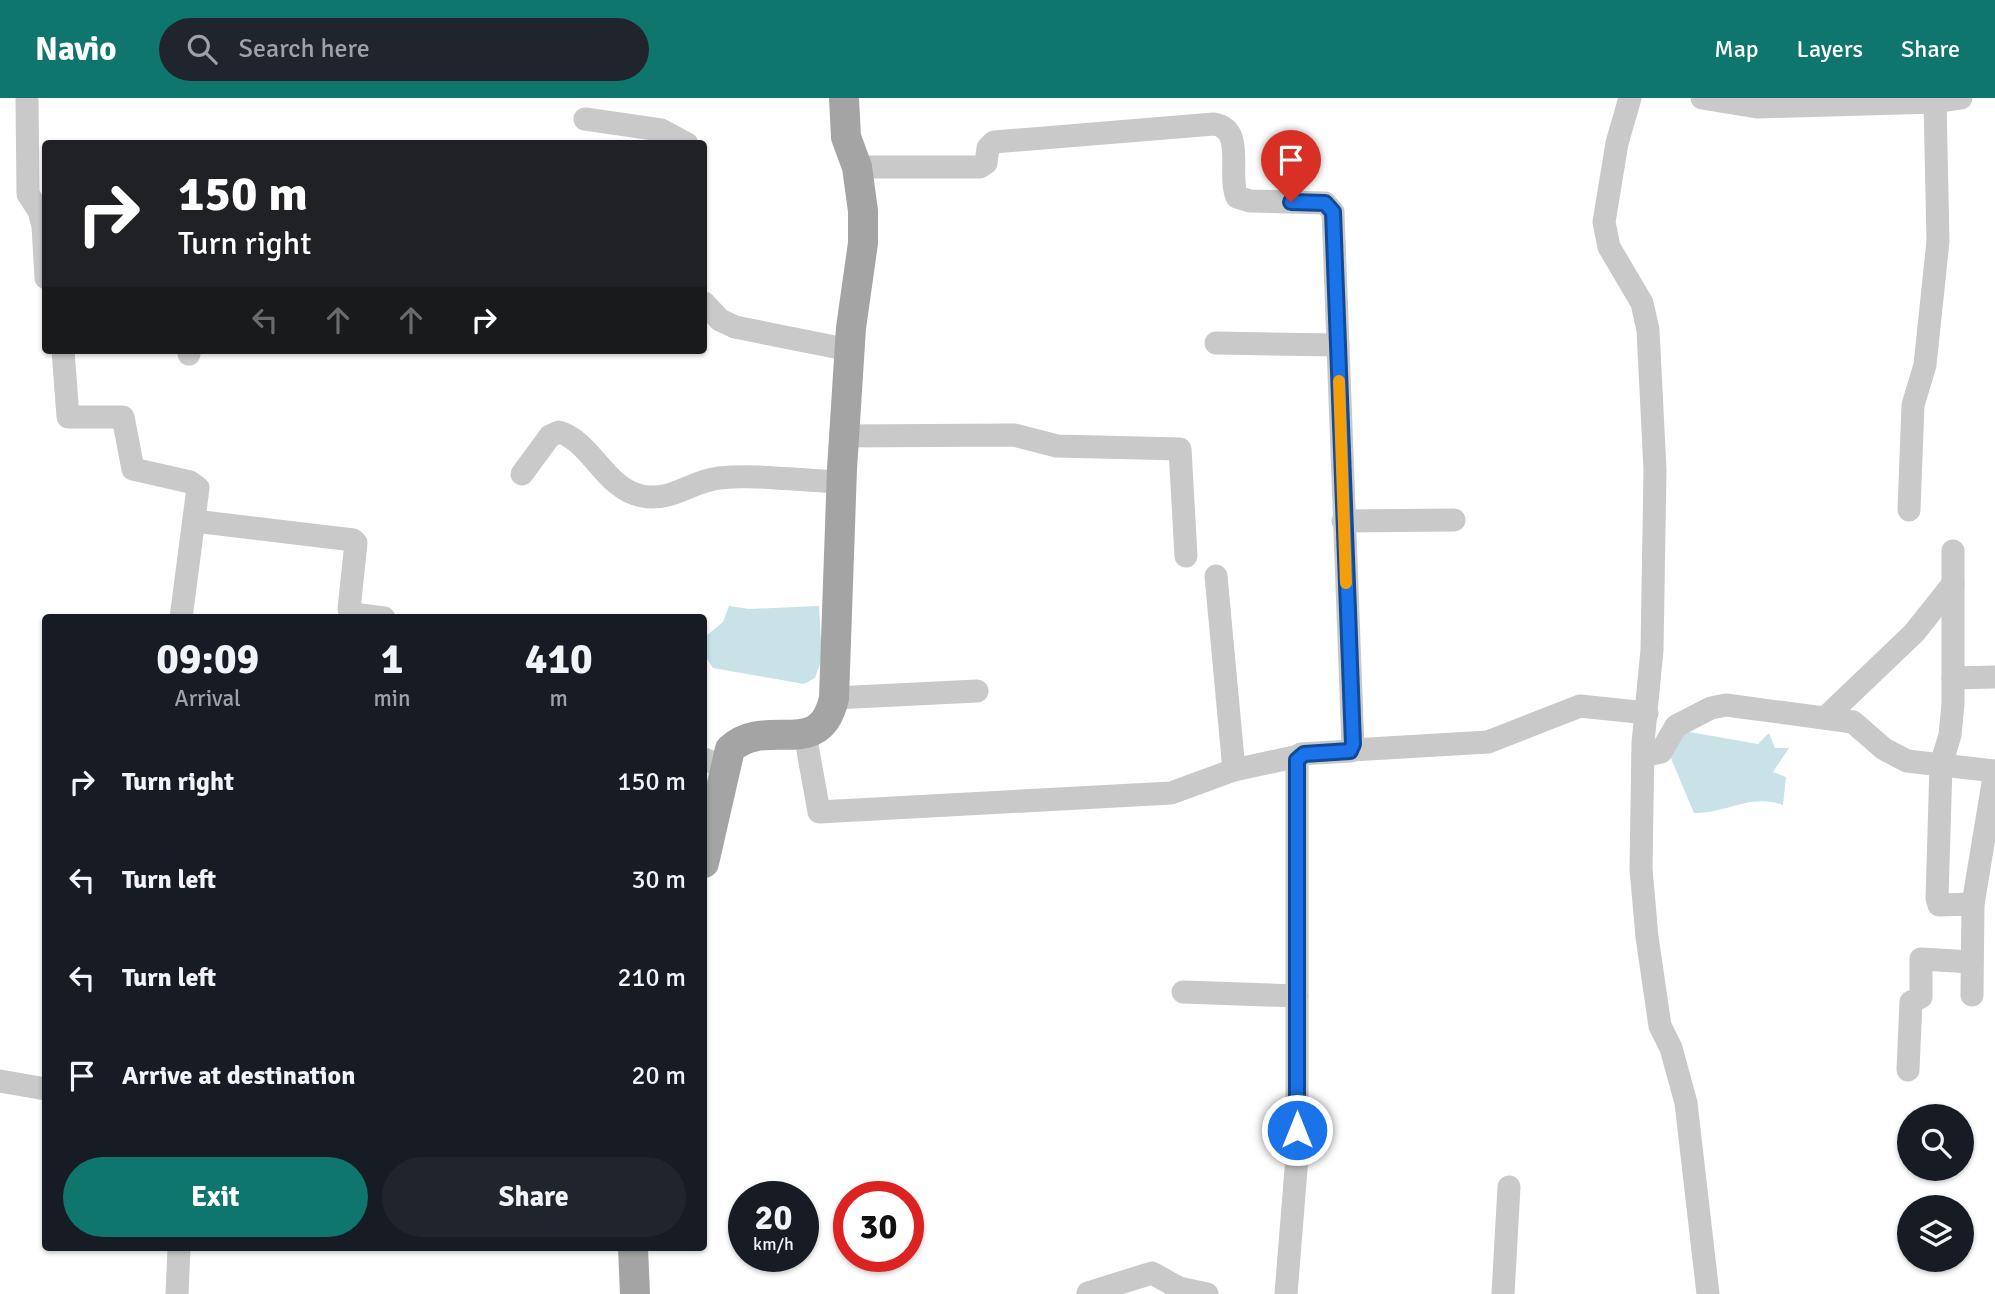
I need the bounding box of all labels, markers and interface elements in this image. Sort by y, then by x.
search box [159,18,649,81]
text: Navio [35,29,117,70]
icon: search [183,30,221,68]
text: Search here [239,33,370,65]
text: Map [1714,34,1759,64]
text: Layers [1797,34,1863,64]
text: Share [1901,34,1960,64]
pin [1261,130,1321,202]
icon: arrive [1272,141,1310,179]
text: 150 m [178,164,308,224]
icon: right [63,168,154,259]
text: Turn right [178,224,311,263]
icon: left [246,301,284,339]
icon: ahead [319,301,357,339]
icon: ahead [392,301,430,339]
icon: right [465,301,503,339]
text: 09:09 [156,634,259,685]
text: 1 [381,634,403,685]
text: 410 [525,634,593,685]
text: Arrival [175,684,241,713]
text: min [373,684,411,713]
text: m [550,684,568,713]
icon: right [63,763,101,801]
text: Turn right [122,766,234,798]
text: 150 m [617,766,686,798]
icon: left [63,861,101,899]
text: Turn left [122,864,216,896]
text: 30 m [631,864,686,896]
icon: left [63,959,101,997]
text: Turn left [122,962,216,994]
text: 210 m [617,962,686,994]
icon: arrive [63,1057,101,1095]
text: Arrive at destination [122,1060,355,1092]
text: 20 m [631,1060,686,1092]
position arrow [1260,1093,1334,1167]
map controls [1897,1104,1974,1272]
button: search [1897,1104,1974,1181]
button: Exit [63,1157,368,1237]
button: Share [382,1157,686,1237]
speed limit sign: 30 [833,1181,924,1272]
button: layers [1897,1195,1974,1272]
text: 20 [755,1196,792,1239]
text: km/h [753,1233,794,1255]

